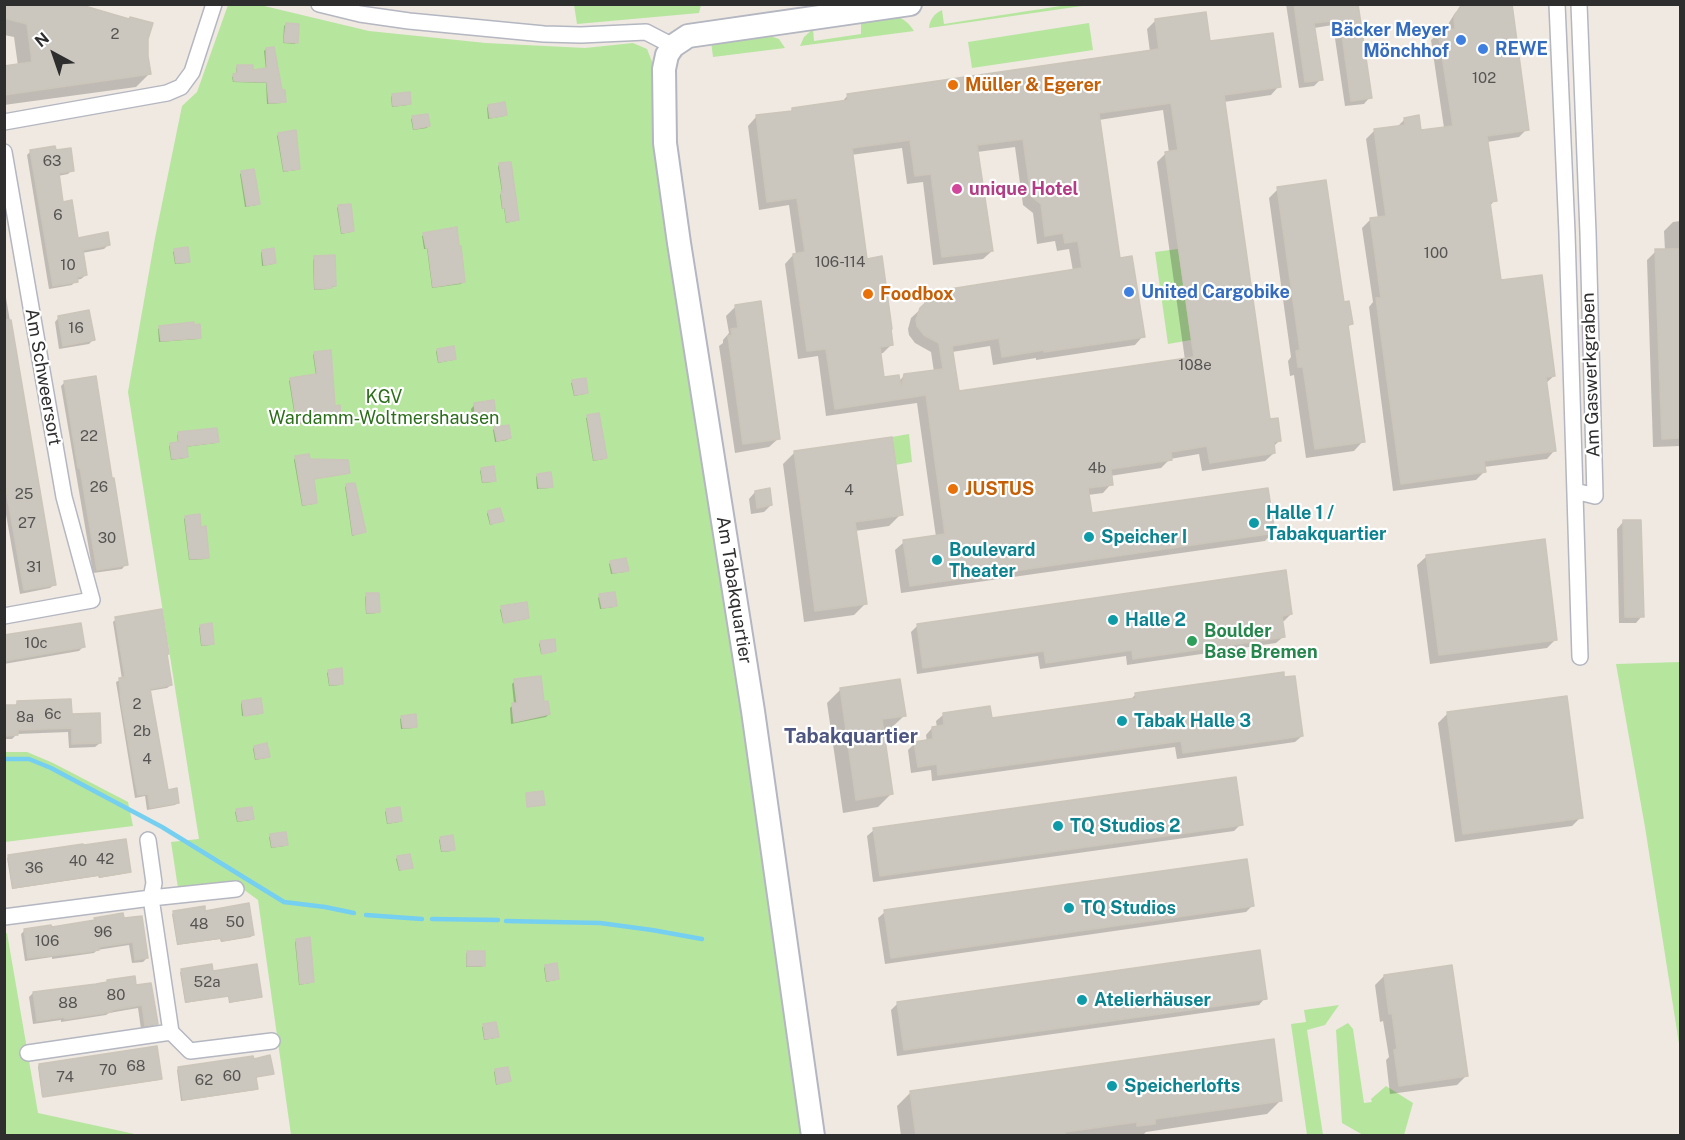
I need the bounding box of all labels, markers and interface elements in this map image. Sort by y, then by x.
place label: Bäcker Meyer Mönchhof [1331,19,1449,62]
north arrow [24,24,84,84]
house number: 2 [111,25,119,43]
text: N [31,29,53,51]
marker: Bäcker Meyer Mönchhof [1454,33,1468,47]
place label: REWE [1495,38,1548,60]
marker: REWE [1476,42,1490,56]
house number: 102 [1472,69,1496,87]
place label: Müller & Egerer [965,74,1101,96]
marker: Müller & Egerer [946,78,960,92]
house number: 63 [43,152,61,170]
place label: unique Hotel [969,178,1078,200]
marker: unique Hotel [950,182,964,196]
house number: 6 [53,206,63,224]
house number: 100 [1424,244,1448,262]
house number: 106-114 [815,253,865,271]
house number: 10 [60,256,76,274]
place label: United Cargobike [1141,281,1290,303]
place label: Foodbox [880,283,954,305]
marker: United Cargobike [1122,285,1136,299]
marker: Foodbox [861,287,875,301]
street label: Am Gaswerkgraben [1577,292,1605,458]
street label: Am Schweersort [20,307,66,447]
house number: 16 [68,319,84,337]
house number: 108e [1178,356,1212,374]
park label: KGV Wardamm-Woltmershausen [268,386,500,428]
house number: 22 [80,427,98,445]
house number: 4b [1088,459,1106,477]
house number: 26 [90,478,108,496]
place label: JUSTUS [965,478,1034,500]
house number: 4 [844,481,854,499]
marker: JUSTUS [946,482,960,496]
house number: 25 [15,485,33,503]
place label: Halle 1 / Tabakquartier [1266,502,1386,544]
house number: 27 [18,514,36,532]
street label: Am Tabakquartier [712,515,756,665]
marker: Halle 1 / Tabakquartier [1247,516,1261,530]
place label: Speicher I [1101,526,1187,548]
house number: 30 [98,529,116,547]
marker: Speicher I [1082,530,1096,544]
place label: Boulevard Theater [949,539,1036,582]
marker: Boulevard Theater [930,553,944,567]
house number: 31 [26,558,42,576]
place label: Halle 2 [1125,609,1186,631]
marker: Halle 2 [1106,613,1120,627]
place label: Boulder Base Bremen [1204,620,1318,662]
house number: 10c [24,634,48,652]
marker: Boulder Base Bremen [1185,634,1199,648]
house number: 2 [133,695,141,713]
house number: 6c [44,705,62,723]
house number: 8a [16,708,34,726]
place label: Tabak Halle 3 [1134,710,1251,732]
marker: Tabak Halle 3 [1115,714,1129,728]
house number: 2b [133,722,151,740]
district label: Tabakquartier [784,725,918,749]
house number: 4 [142,750,152,768]
place label: TQ Studios 2 [1070,815,1180,837]
marker: TQ Studios 2 [1051,819,1065,833]
house number: 42 [96,850,114,868]
house number: 40 [69,852,87,870]
house number: 36 [25,859,43,877]
place label: TQ Studios [1081,897,1176,919]
marker: TQ Studios [1062,901,1076,915]
house number: 50 [226,913,244,931]
house number: 48 [189,915,209,933]
house number: 96 [94,923,112,941]
house number: 106 [35,932,59,950]
house number: 52a [194,973,220,991]
house number: 80 [107,986,125,1004]
place label: Atelierhäuser [1094,989,1211,1011]
marker: Atelierhäuser [1075,993,1089,1007]
house number: 88 [58,994,78,1012]
house number: 68 [127,1057,145,1075]
house number: 70 [99,1061,117,1079]
house number: 60 [223,1067,241,1085]
house number: 74 [56,1068,74,1086]
house number: 62 [195,1071,213,1089]
place label: Speicherlofts [1124,1075,1240,1097]
marker: Speicherlofts [1105,1079,1119,1093]

